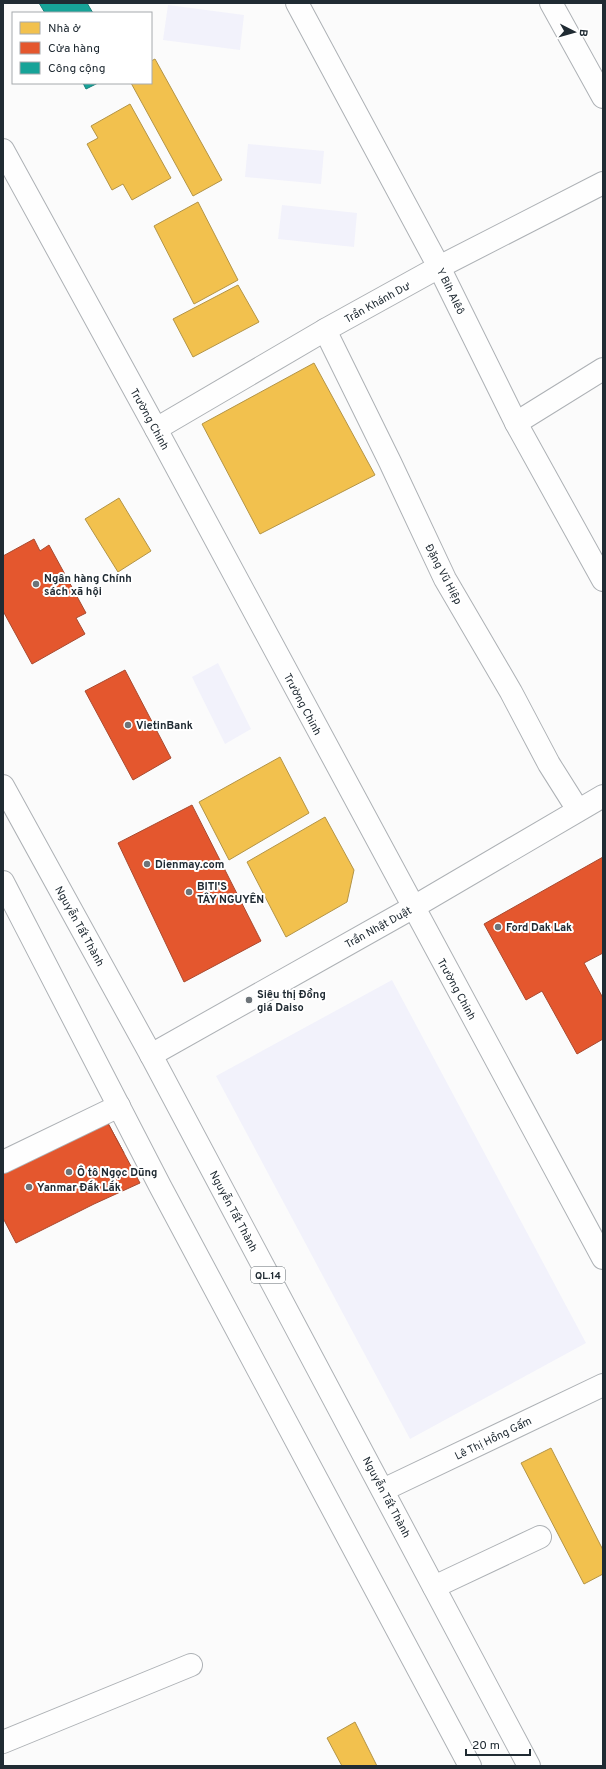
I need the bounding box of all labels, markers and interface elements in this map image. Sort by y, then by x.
legend [12,12,152,84]
north arrow [554,12,594,52]
text: Nhà ở [48,21,80,37]
text: B [576,28,590,37]
text: Cửa hàng [48,41,100,57]
text: Công cộng [48,61,106,77]
street label: Y Bih Alêô [433,266,467,317]
street label: Trần Khánh Dư [342,279,413,327]
street label: Trường Chinh [126,386,172,453]
street label: Đặng Vũ Hiệp [421,542,465,607]
place label: Ngân hàng Chính sách xã hội [44,572,132,599]
marker: Ngân hàng Chính sách xã hội [31,579,41,589]
street label: Trường Chinh [280,671,324,738]
place label: VietinBank [136,719,193,733]
marker: VietinBank [123,720,133,730]
place label: Dienmay.com [155,858,224,872]
marker: Dienmay.com [142,859,152,869]
place label: BITI'S TÂY NGUYÊN [197,880,264,907]
street label: Nguyễn Tất Thành [51,883,108,969]
marker: BITI'S TÂY NGUYÊN [184,887,194,897]
street label: Trần Nhật Duật [343,904,414,952]
place label: Ford Dak Lak [506,921,572,935]
marker: Ford Dak Lak [493,922,503,932]
street label: Trường Chinh [433,956,479,1023]
place label: Siêu thị Đồng giá Daiso [257,988,326,1015]
marker: Siêu thị Đồng giá Daiso [244,995,254,1005]
place label: Ô tô Ngọc Dũng [77,1165,157,1180]
marker: Ô tô Ngọc Dũng [64,1167,74,1177]
street label: Nguyễn Tất Thành [206,1168,261,1254]
place label: Yanmar Đắk Lắk [37,1180,121,1195]
marker: Yanmar Đắk Lắk [24,1182,34,1192]
road number: QL.14 [251,1267,285,1283]
street label: Lê Thị Hồng Gấm [453,1414,534,1464]
street label: Nguyễn Tất Thành [359,1454,414,1540]
scale bar [466,1731,530,1757]
text: 20 m [472,1738,500,1754]

